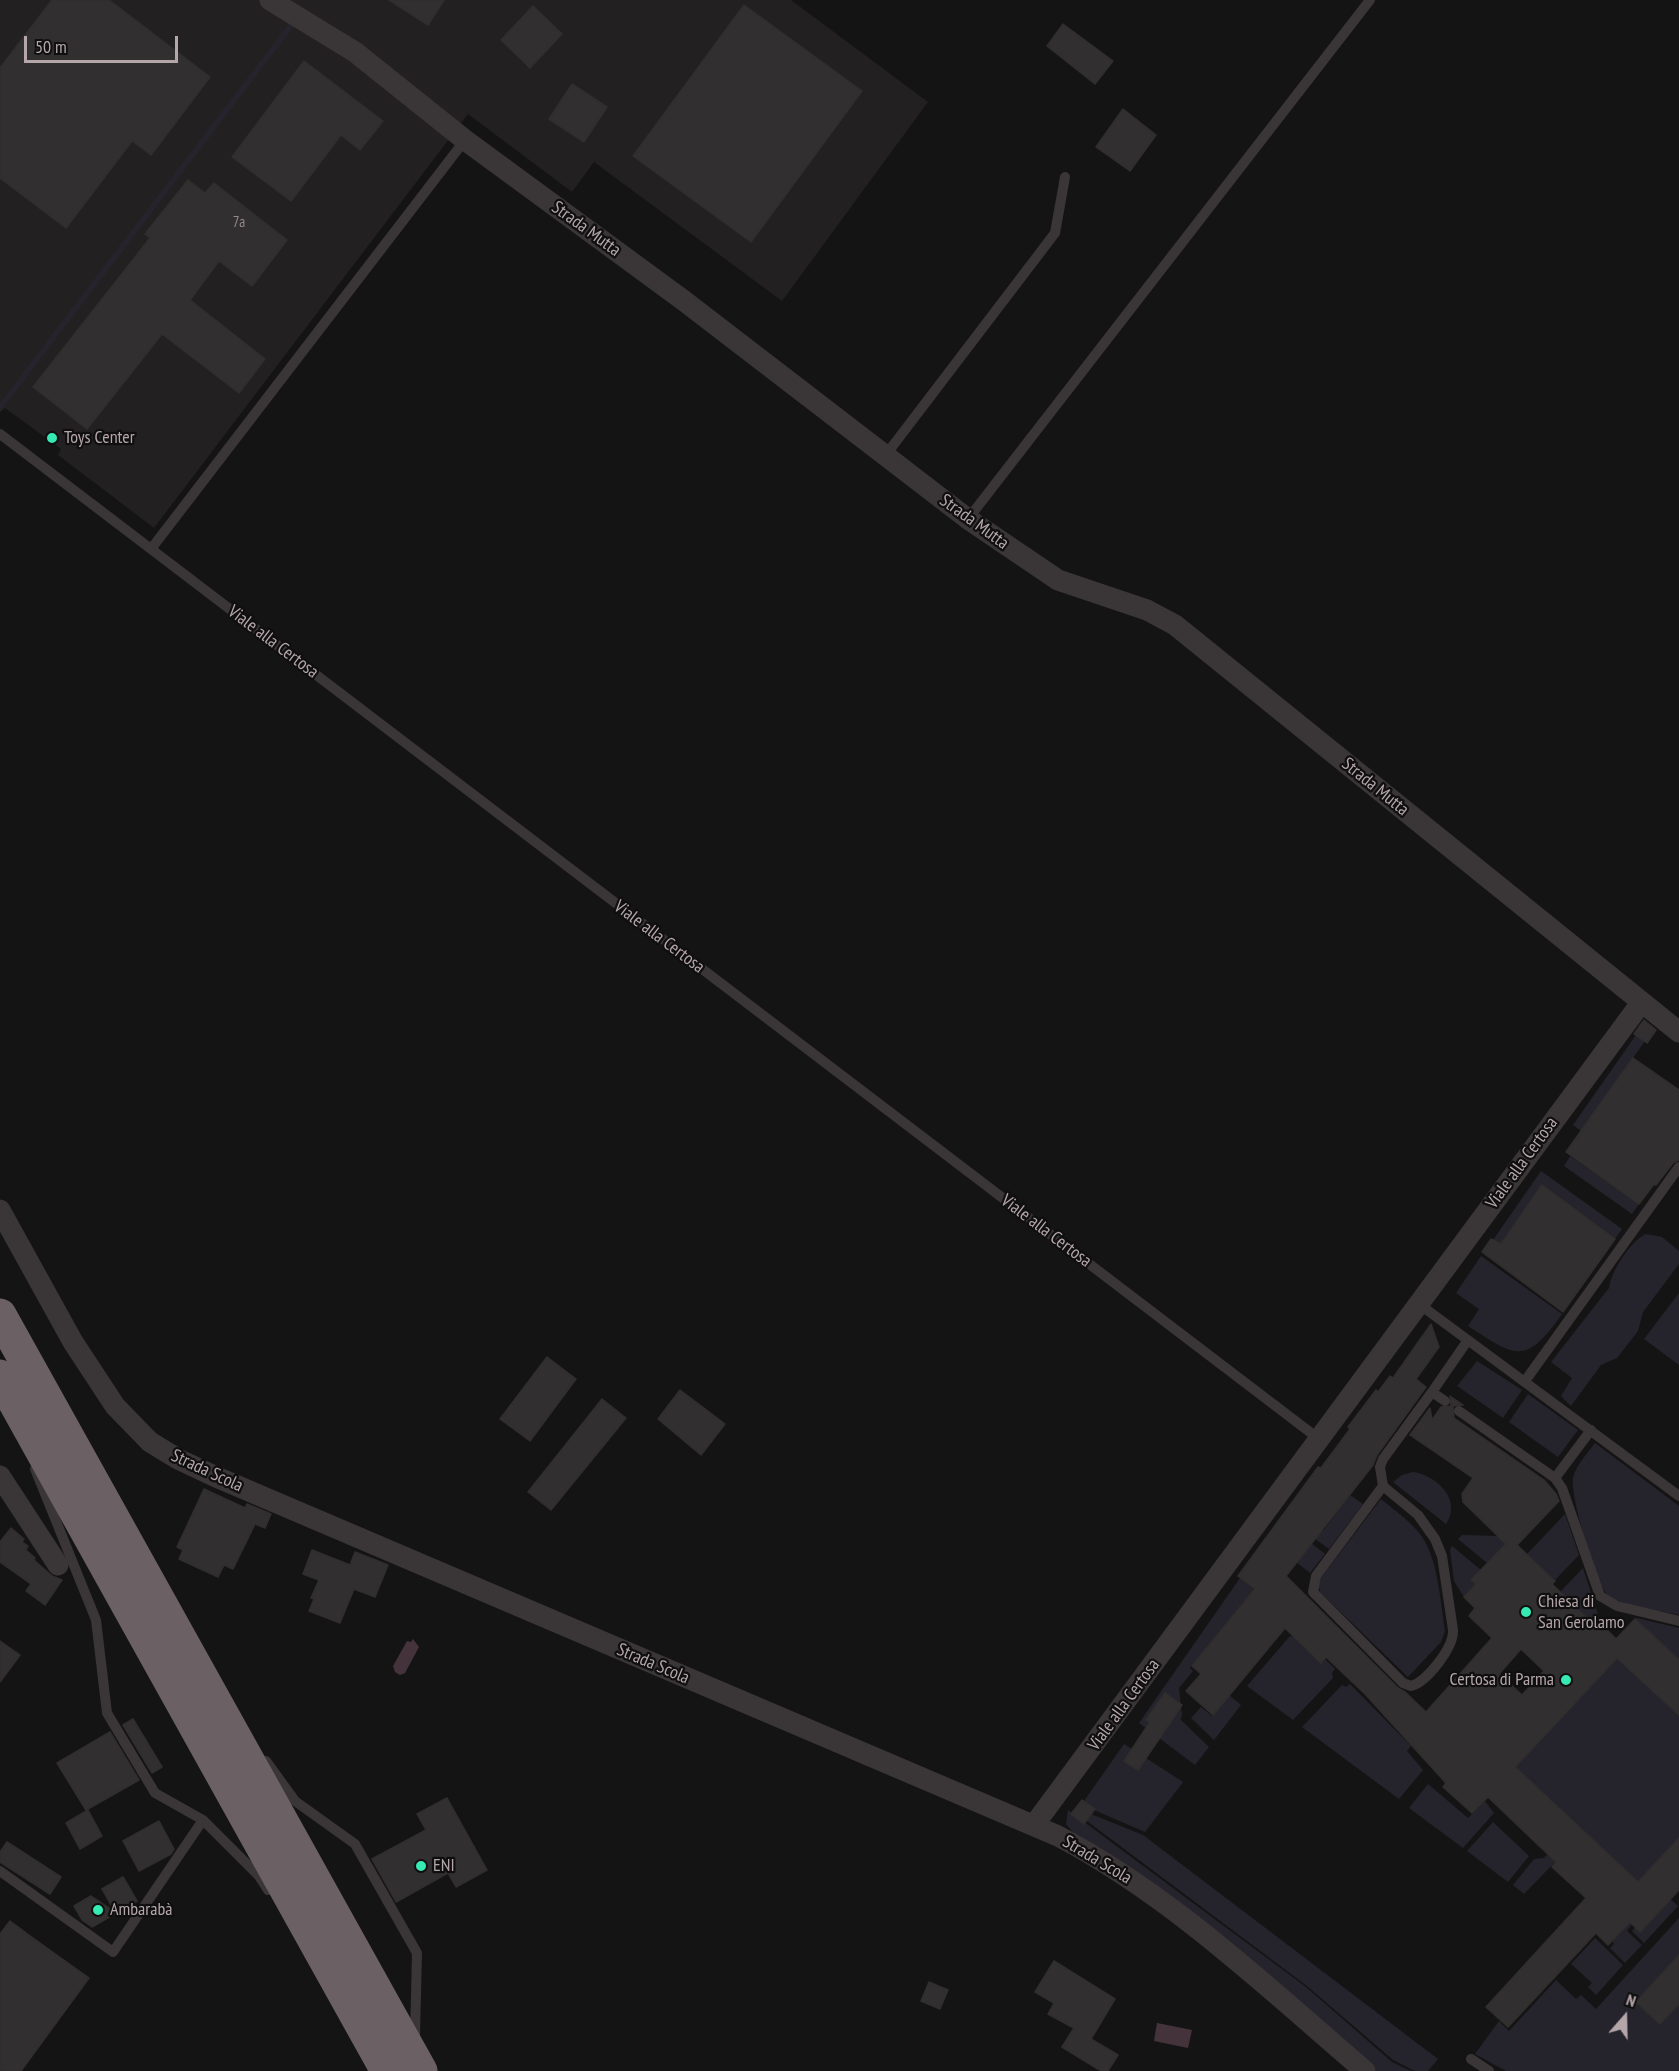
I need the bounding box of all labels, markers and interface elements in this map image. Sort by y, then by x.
scale bar [27,24,182,62]
text: 50 m [35,35,67,58]
street label: Strada Mutta [547,197,625,261]
house number: 7a [233,214,245,232]
place label: Toys Center [64,427,135,449]
marker: Toys Center [45,431,59,445]
street label: Strada Mutta [935,490,1013,554]
street label: Viale alla Certosa [223,601,323,683]
street label: Strada Mutta [1337,753,1413,821]
street label: Viale alla Certosa [609,896,709,978]
street label: Viale alla Certosa [1482,1113,1562,1213]
street label: Viale alla Certosa [996,1190,1096,1272]
street label: Strada Scola [168,1445,246,1497]
place label: Chiesa di San Gerolamo [1538,1591,1625,1634]
marker: Chiesa di San Gerolamo [1519,1605,1533,1619]
street label: Strada Scola [614,1639,692,1689]
street label: Viale alla Certosa [1084,1655,1164,1755]
place label: Certosa di Parma [1450,1669,1554,1691]
marker: Certosa di Parma [1559,1673,1573,1687]
street label: Strada Scola [1059,1831,1135,1889]
place label: ENI [433,1855,455,1877]
marker: ENI [414,1859,428,1873]
place label: Ambarabà [110,1899,172,1921]
marker: Ambarabà [91,1903,105,1917]
north arrow [1595,1987,1655,2047]
text: N [1624,1989,1639,2011]

